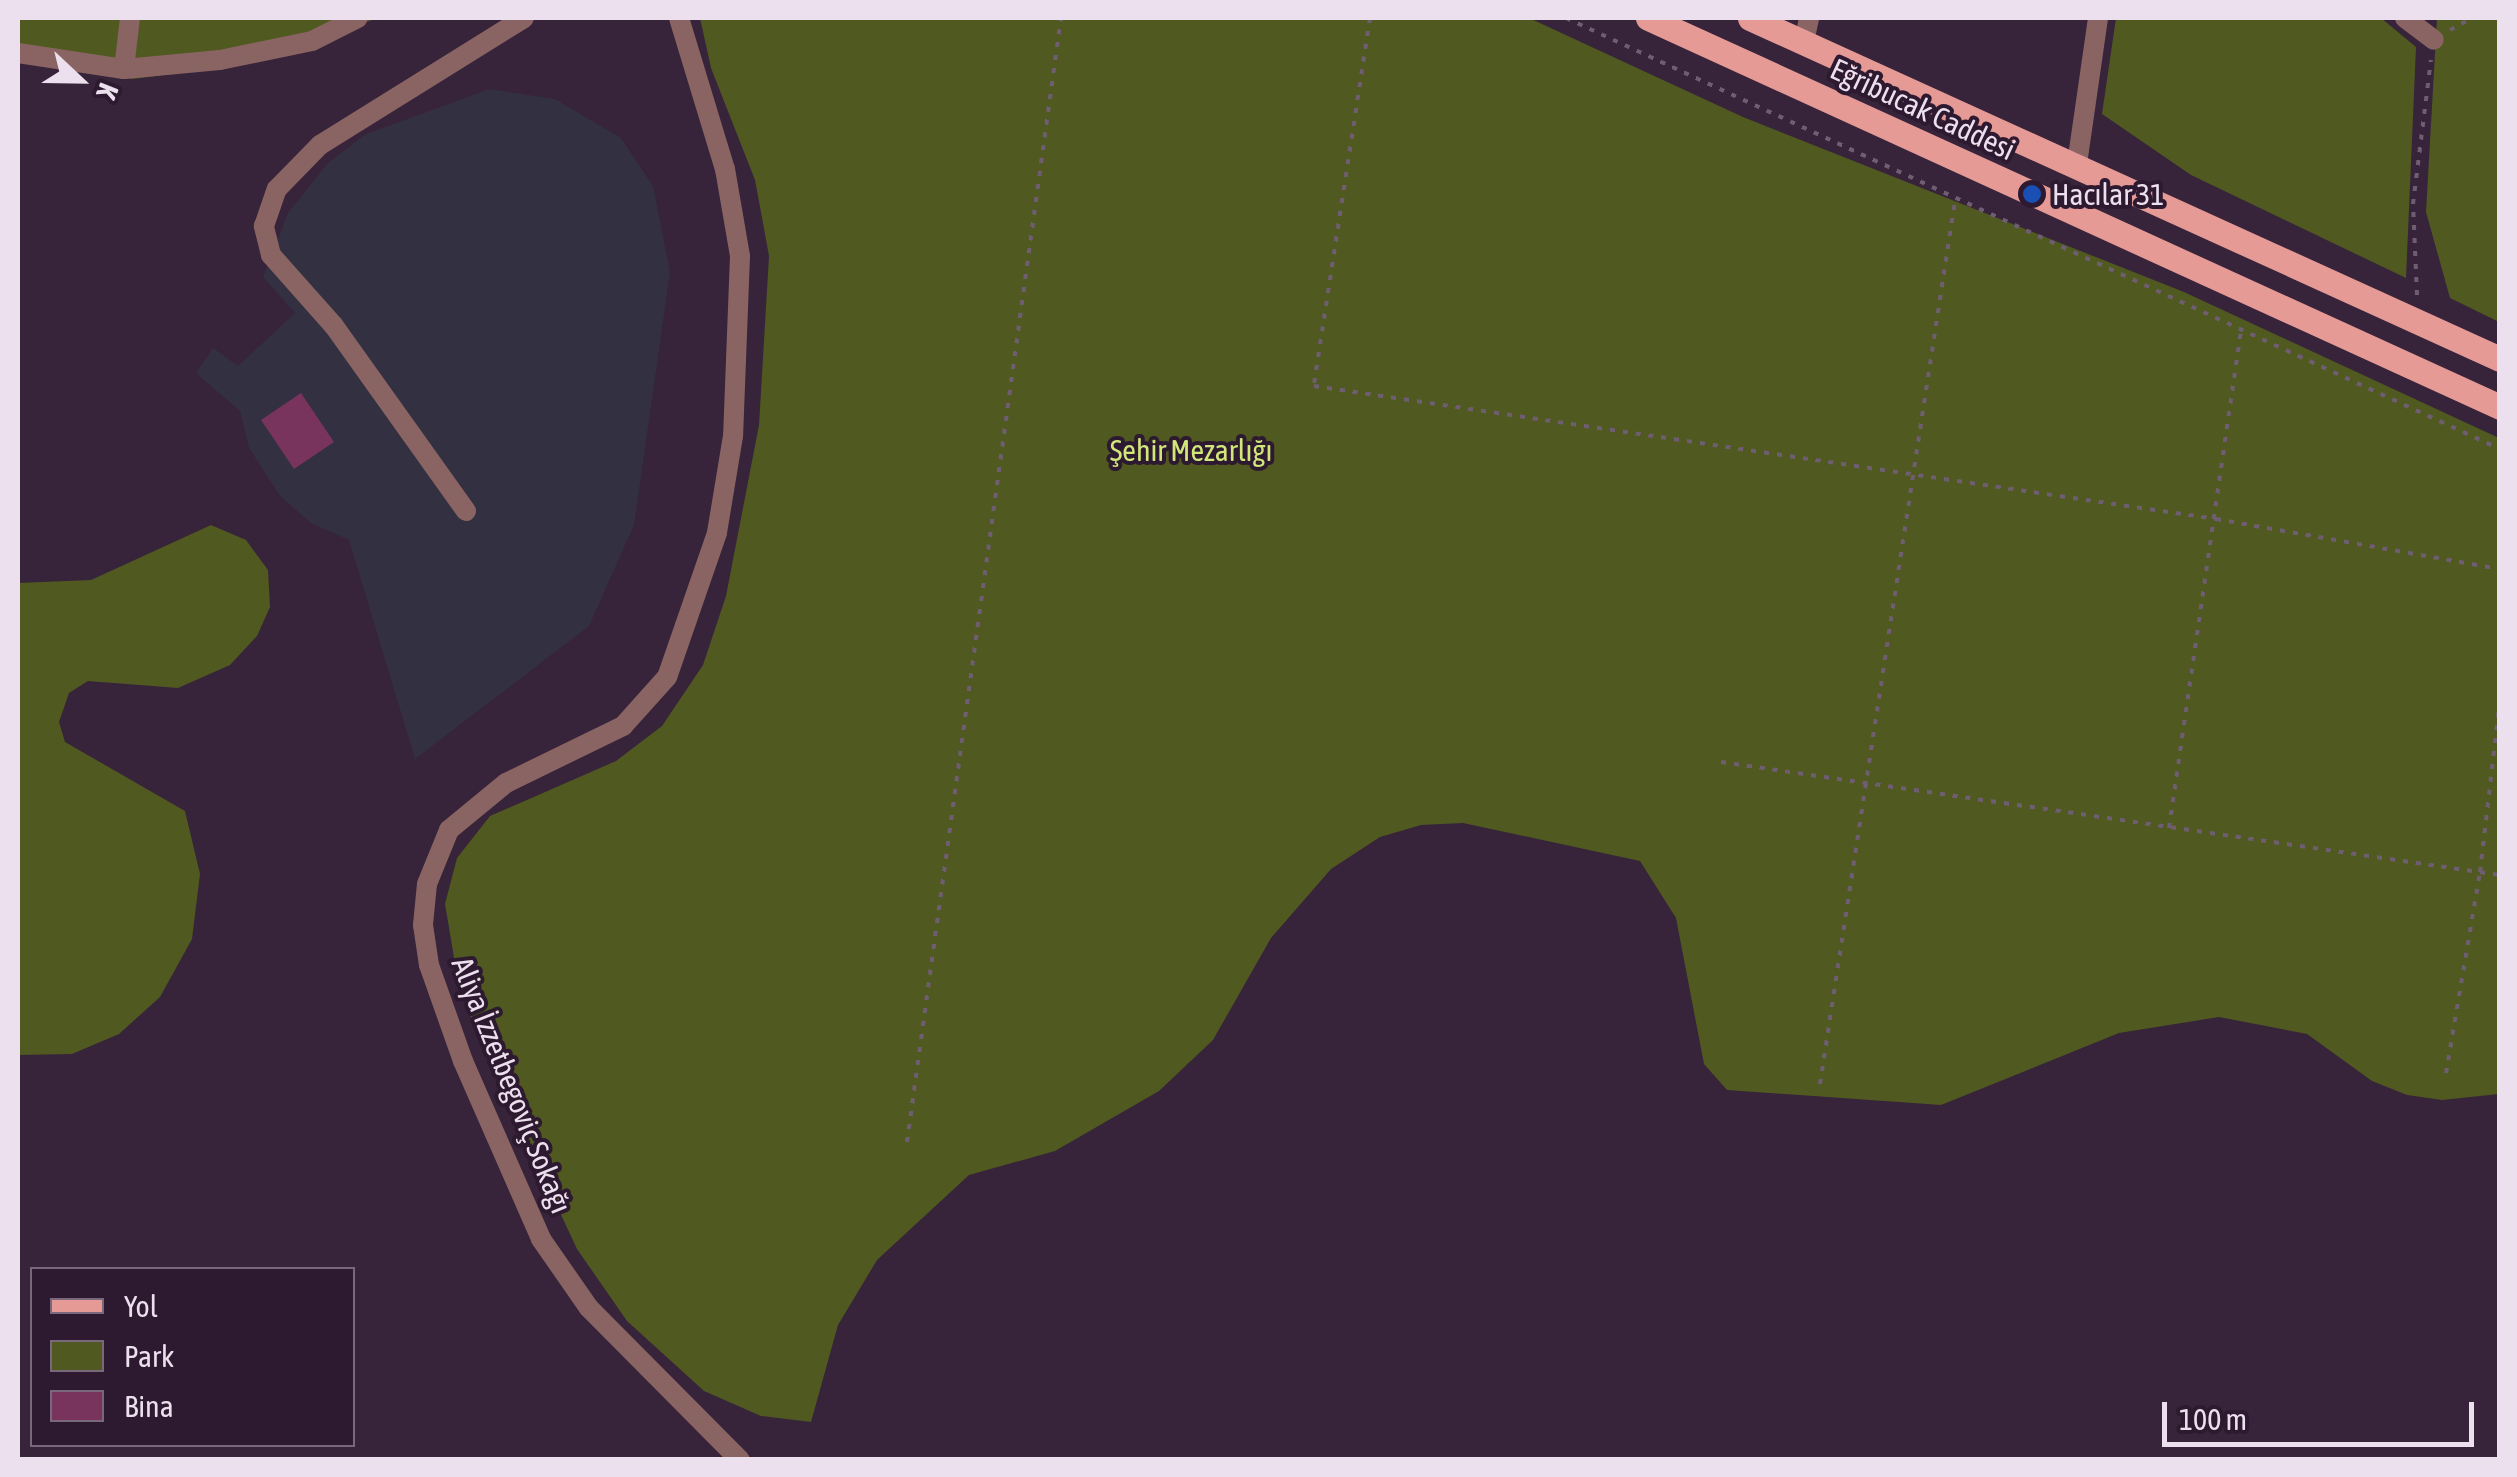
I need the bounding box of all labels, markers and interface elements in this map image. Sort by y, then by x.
north arrow [30,30,130,130]
street label: Eğribucak Caddesi [1825,51,2021,167]
text: K [90,79,125,104]
place label: Hacılar 31 [2052,176,2164,212]
marker: Hacılar 31 [2021,183,2043,205]
park label: Şehir Mezarlığı [1110,432,1272,468]
street label: Aliya İzzetbegoviç Sokağı [444,952,580,1218]
legend [30,1267,355,1447]
text: Yol [124,1289,158,1323]
text: Park [124,1339,174,1373]
scale bar [2167,1382,2480,1444]
text: Bina [124,1389,174,1423]
text: 100 m [2179,1402,2247,1436]

